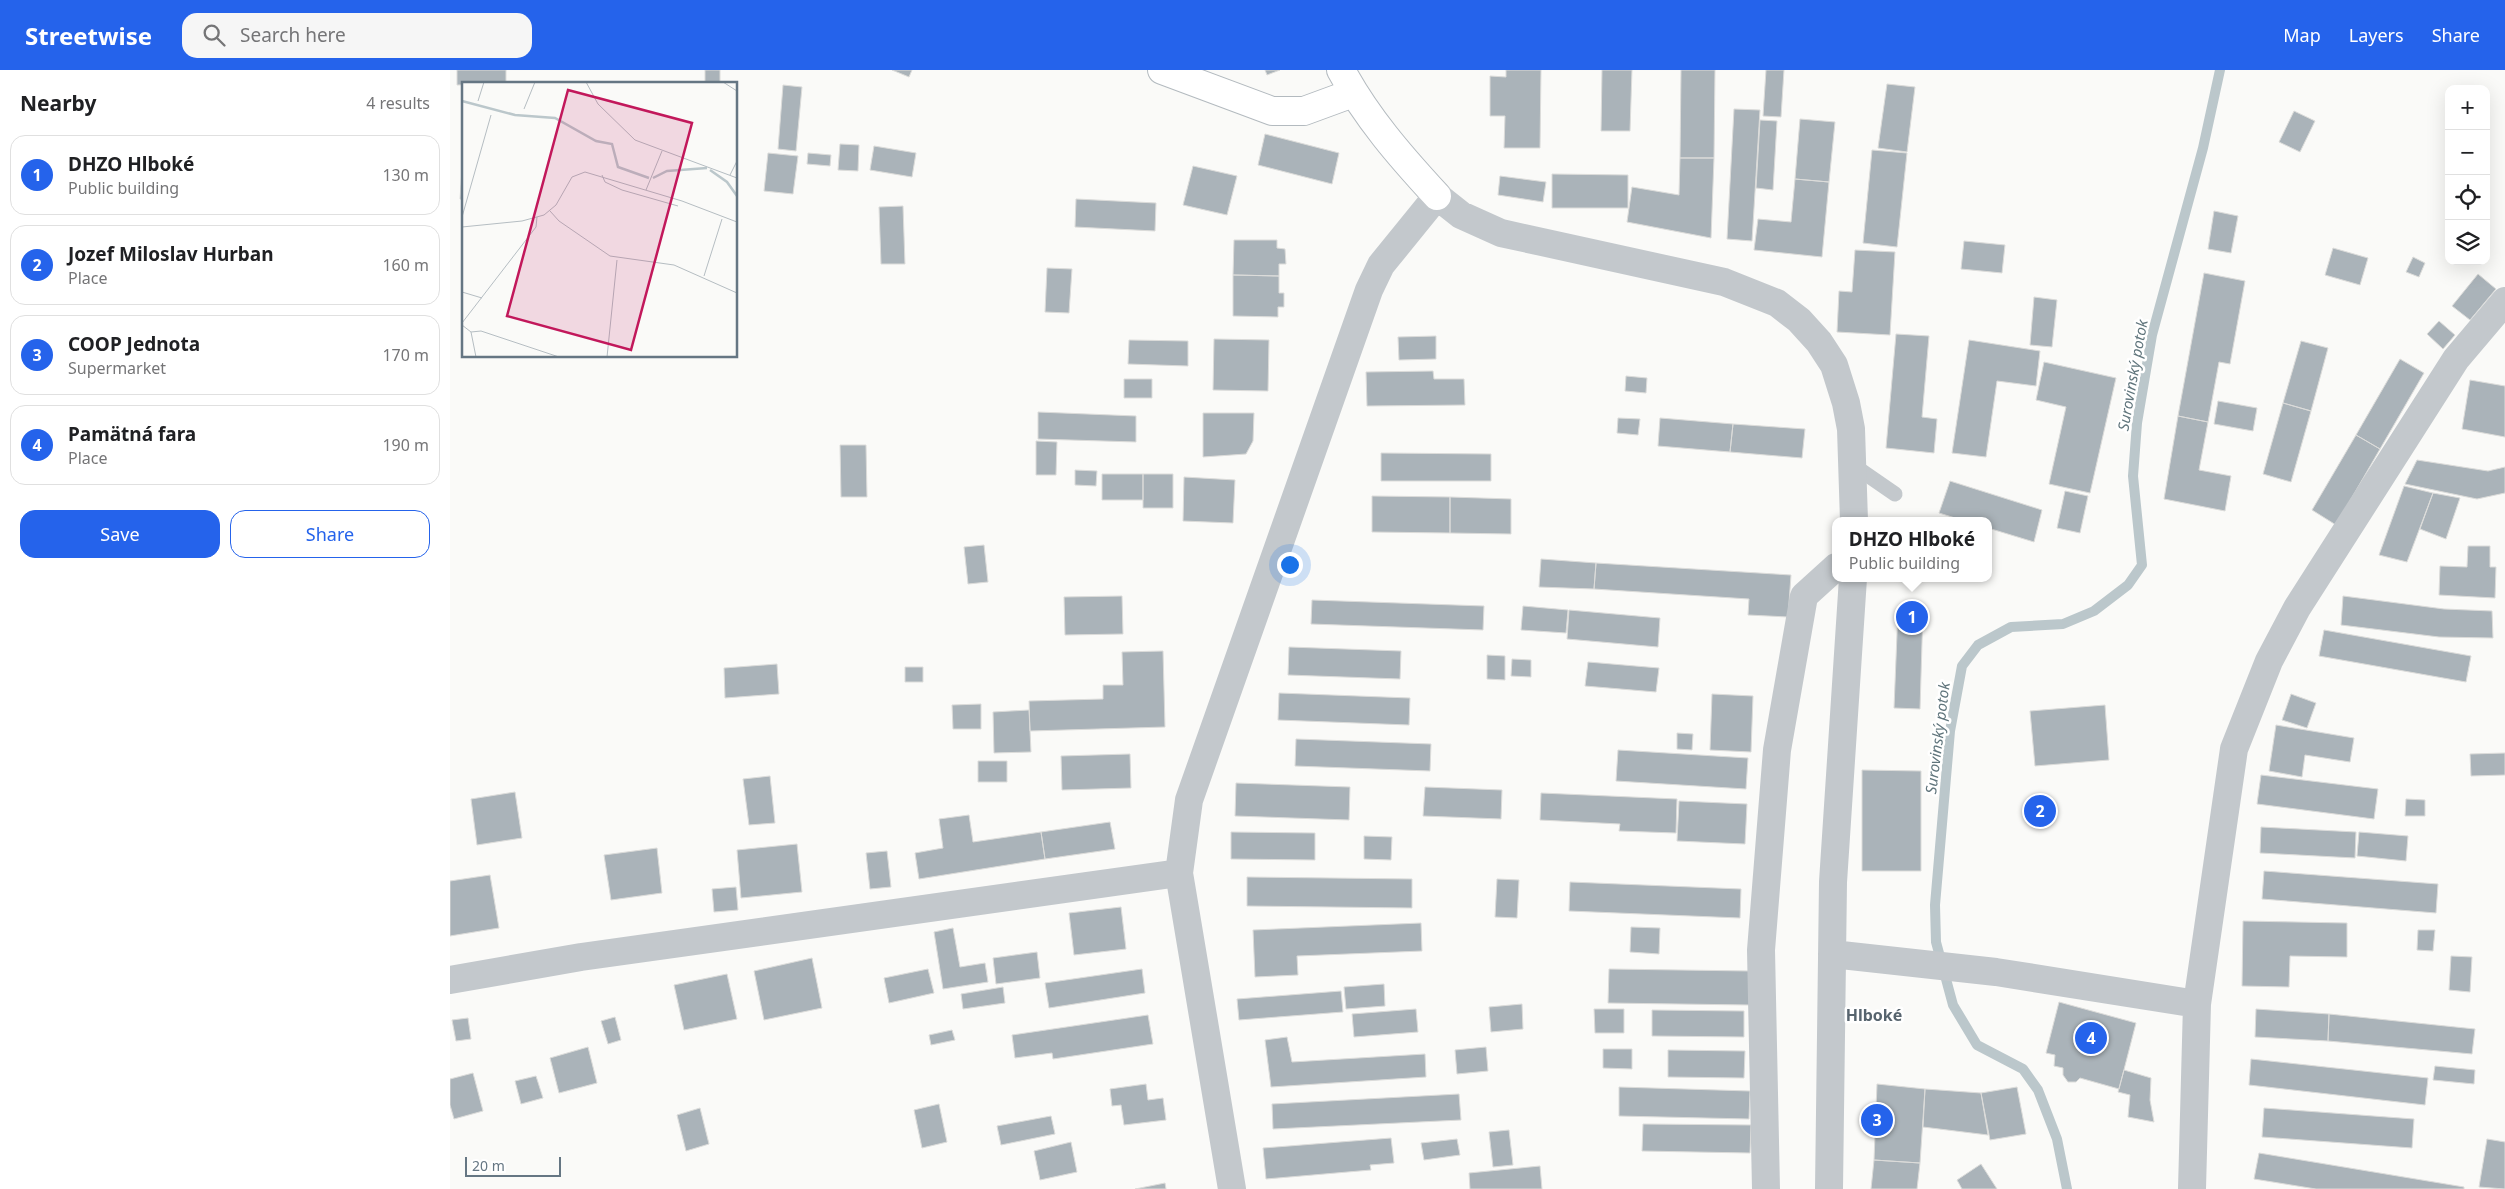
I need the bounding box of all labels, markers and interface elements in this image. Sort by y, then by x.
search box [182,13,532,58]
text: Streetwise [25,19,152,52]
icon: search [200,21,228,49]
text: Search here [240,22,346,48]
text: Map [2283,23,2321,47]
text: Layers [2349,23,2404,47]
text: Share [2432,23,2480,47]
inset map [462,82,738,358]
map controls [2445,85,2490,265]
button: + [2445,85,2490,130]
text: Nearby [20,89,96,117]
text: 4 results [366,92,430,114]
button: − [2445,130,2490,175]
text: DHZO Hlboké [68,151,194,177]
text: 1 [32,164,42,186]
text: 130 m [382,164,429,186]
button: locate [2445,175,2490,220]
text: Public building [68,177,179,199]
button: layers [2445,220,2490,265]
text: Jozef Miloslav Hurban [68,241,274,267]
text: 2 [32,254,42,276]
text: 160 m [382,254,429,276]
text: Place [68,267,108,289]
water label: Surovinský potok [2112,317,2152,432]
text: COOP Jednota [68,331,200,357]
text: 3 [32,344,42,366]
text: 170 m [382,344,429,366]
text: Supermarket [68,357,166,379]
text: Pamätná fara [68,421,196,447]
text: 4 [32,434,42,456]
text: 190 m [382,434,429,456]
text: Place [68,447,108,469]
button: Save [20,510,220,558]
button: Share [230,510,430,558]
popup [1832,517,1992,582]
text: DHZO Hlboké [1849,526,1975,552]
your location [1277,552,1303,578]
text: Public building [1849,552,1960,574]
pin: 1 [1896,598,1928,636]
water label: Surovinský potok [1920,680,1954,795]
pin: 2 [2024,792,2056,830]
district label: Hlboké [1846,1004,1902,1026]
pin: 4 [2075,1019,2107,1057]
pin: 3 [1861,1101,1893,1139]
scale bar [465,1154,561,1177]
text: 20 m [472,1156,505,1175]

